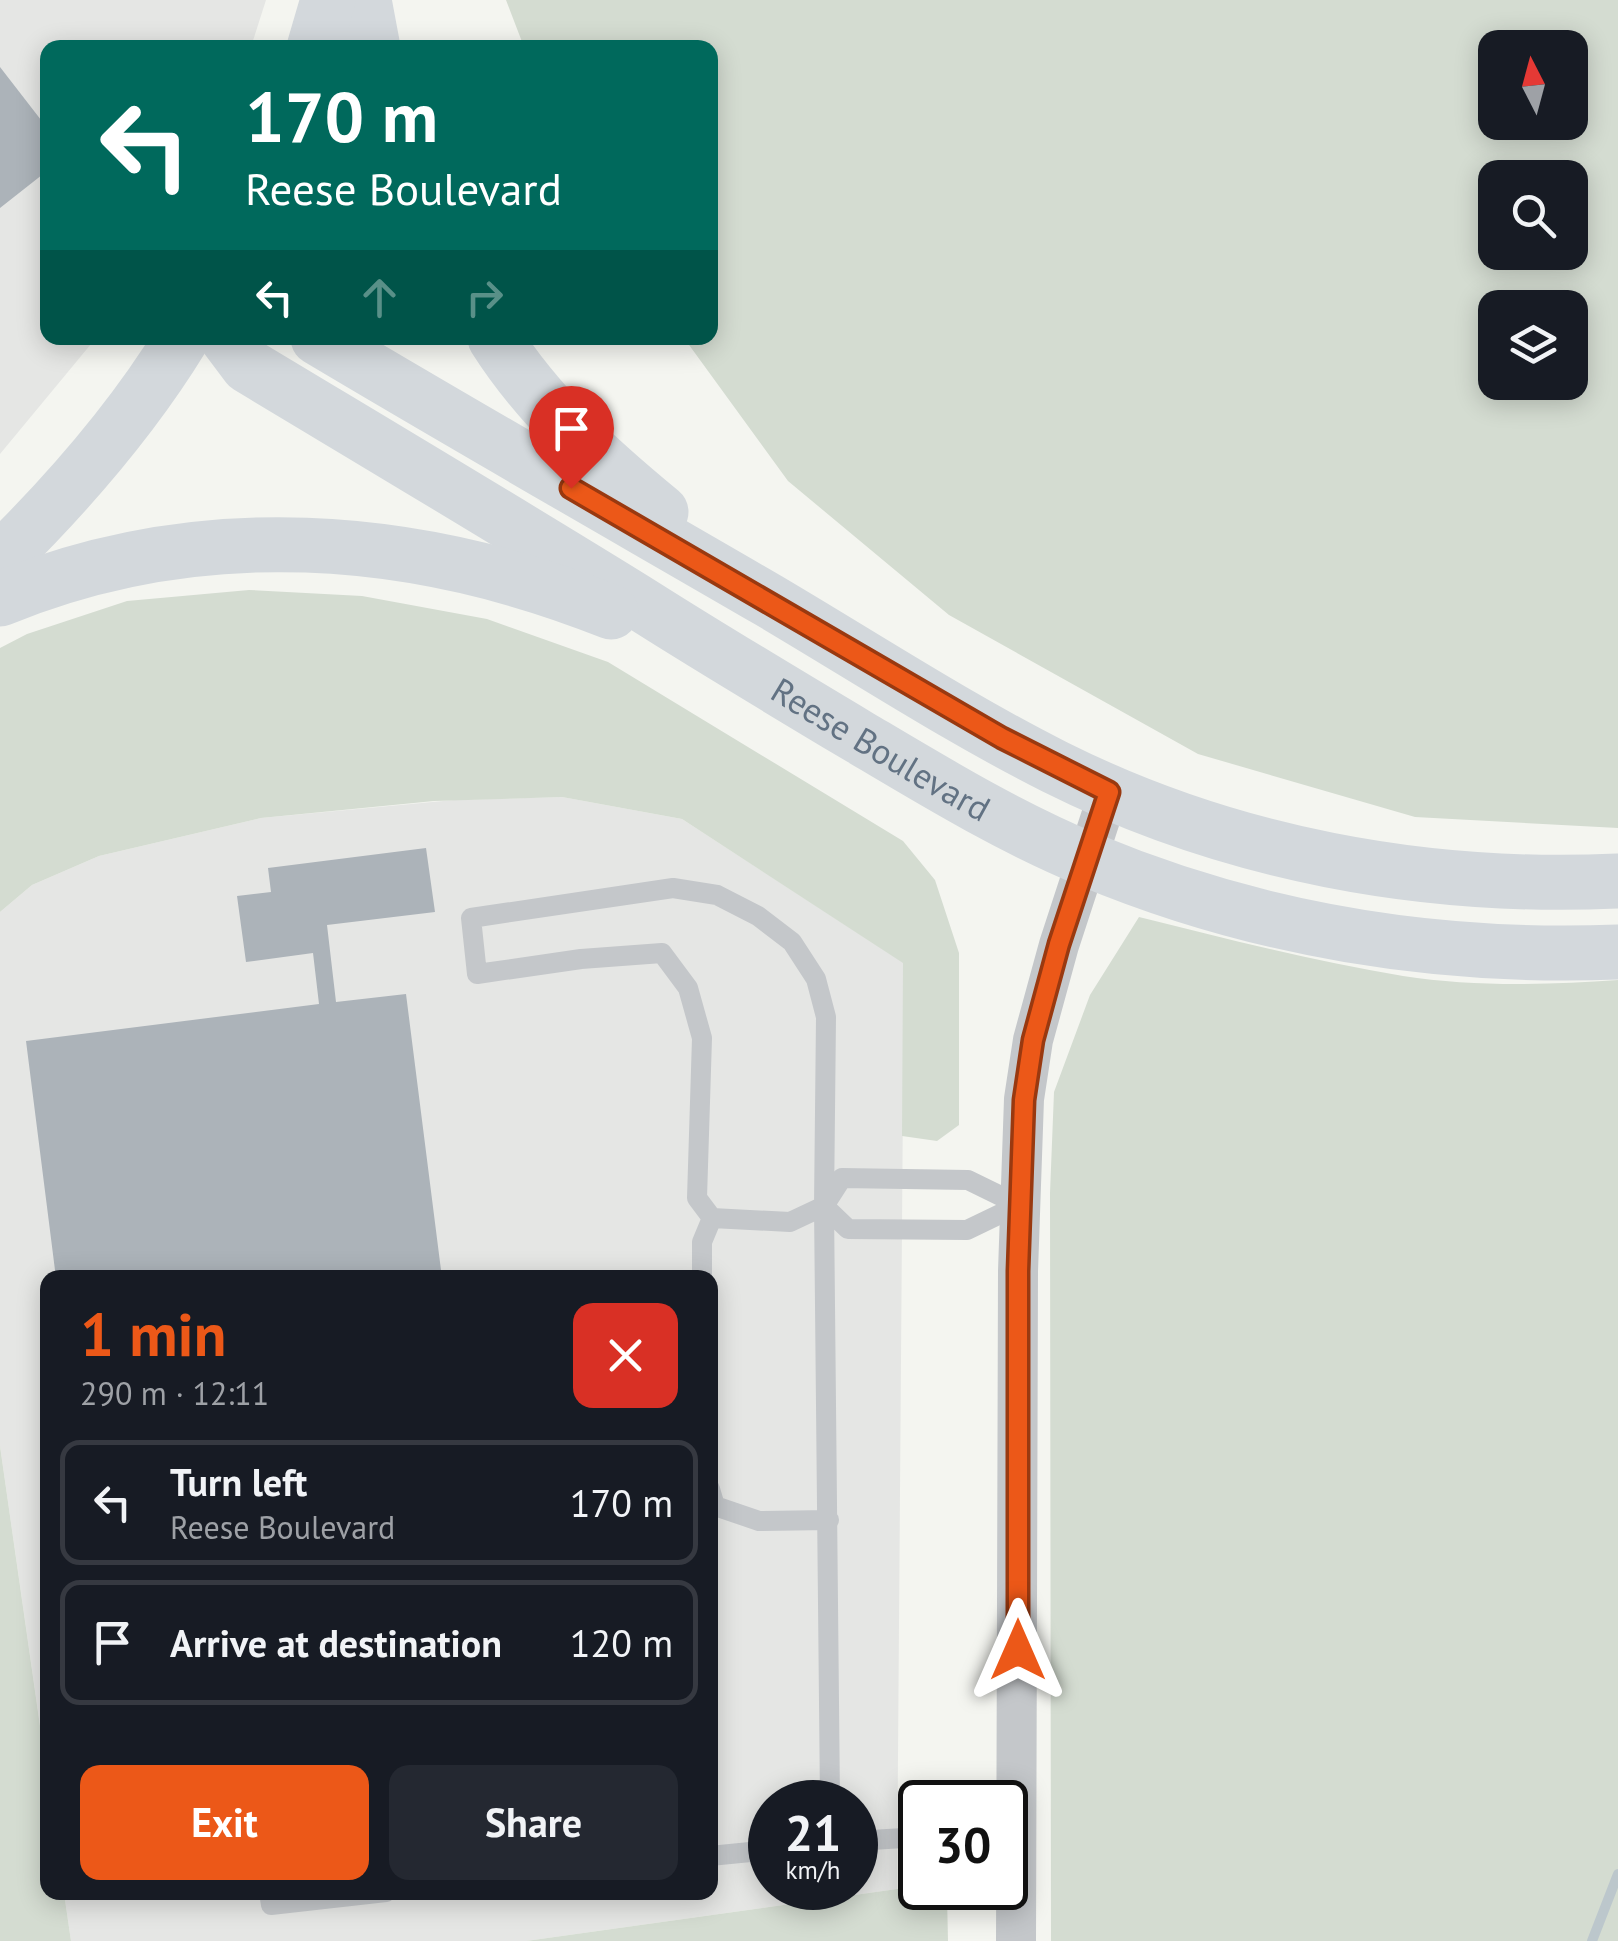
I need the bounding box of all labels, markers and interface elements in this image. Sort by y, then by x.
north arrow [1478,30,1588,140]
map controls [1478,30,1588,400]
text: 170 m [245,71,438,161]
icon: left [80,80,210,210]
text: Reese Boulevard [245,159,562,217]
button: search [1478,160,1588,270]
icon: left [247,270,302,325]
icon: ahead [352,270,407,325]
icon: right [457,270,512,325]
button: layers [1478,290,1588,400]
pin [529,386,614,489]
icon: arrive [544,401,599,456]
street label: Reese Boulevard [763,667,999,831]
text: 1 min [80,1295,226,1373]
button: close [573,1303,678,1408]
text: 290 m · 12:11 [80,1372,269,1414]
text: Turn left [170,1457,307,1506]
icon: left [85,1475,140,1530]
text: 170 m [570,1478,673,1527]
text: Reese Boulevard [170,1506,395,1548]
position arrow [966,1598,1070,1702]
icon: arrive [85,1615,140,1670]
text: Arrive at destination [170,1618,502,1667]
text: 120 m [570,1618,673,1667]
button: Exit [80,1765,369,1880]
button: Share [389,1765,678,1880]
speed limit sign: 30 [898,1780,1028,1910]
text: 21 [785,1800,841,1865]
text: km/h [786,1854,840,1886]

